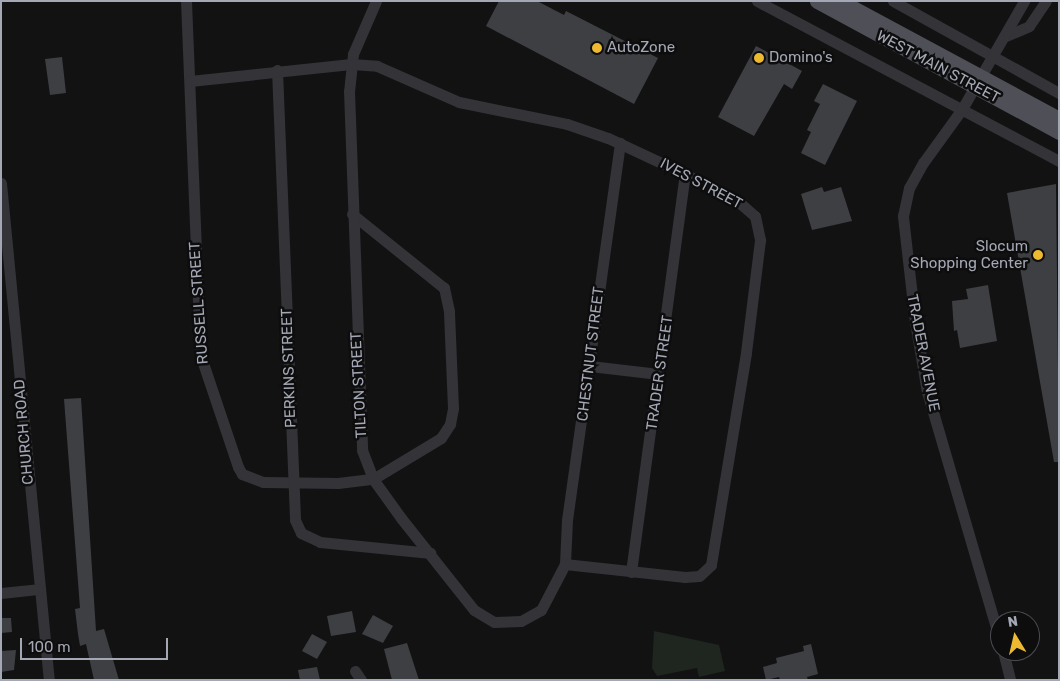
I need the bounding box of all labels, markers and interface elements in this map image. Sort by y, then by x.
street label: WEST MAIN STREET [873,27,1003,107]
place label: AutoZone [607,39,675,57]
marker: AutoZone [591,42,603,54]
place label: Domino's [769,49,833,67]
marker: Domino's [753,52,765,64]
street label: IVES STREET [657,155,745,213]
place label: Slocum Shopping Center [910,237,1028,272]
street label: RUSSELL STREET [186,241,212,365]
marker: Slocum Shopping Center [1032,249,1044,261]
street label: CHESTNUT STREET [574,286,608,422]
street label: TRADER AVENUE [903,293,943,413]
street label: PERKINS STREET [278,308,300,428]
street label: TRADER STREET [643,314,677,432]
street label: TILTON STREET [347,331,371,439]
street label: CHURCH ROAD [10,379,38,485]
north arrow [990,611,1040,661]
text: N [1006,612,1019,631]
scale bar [22,628,170,660]
text: 100 m [28,638,70,656]

